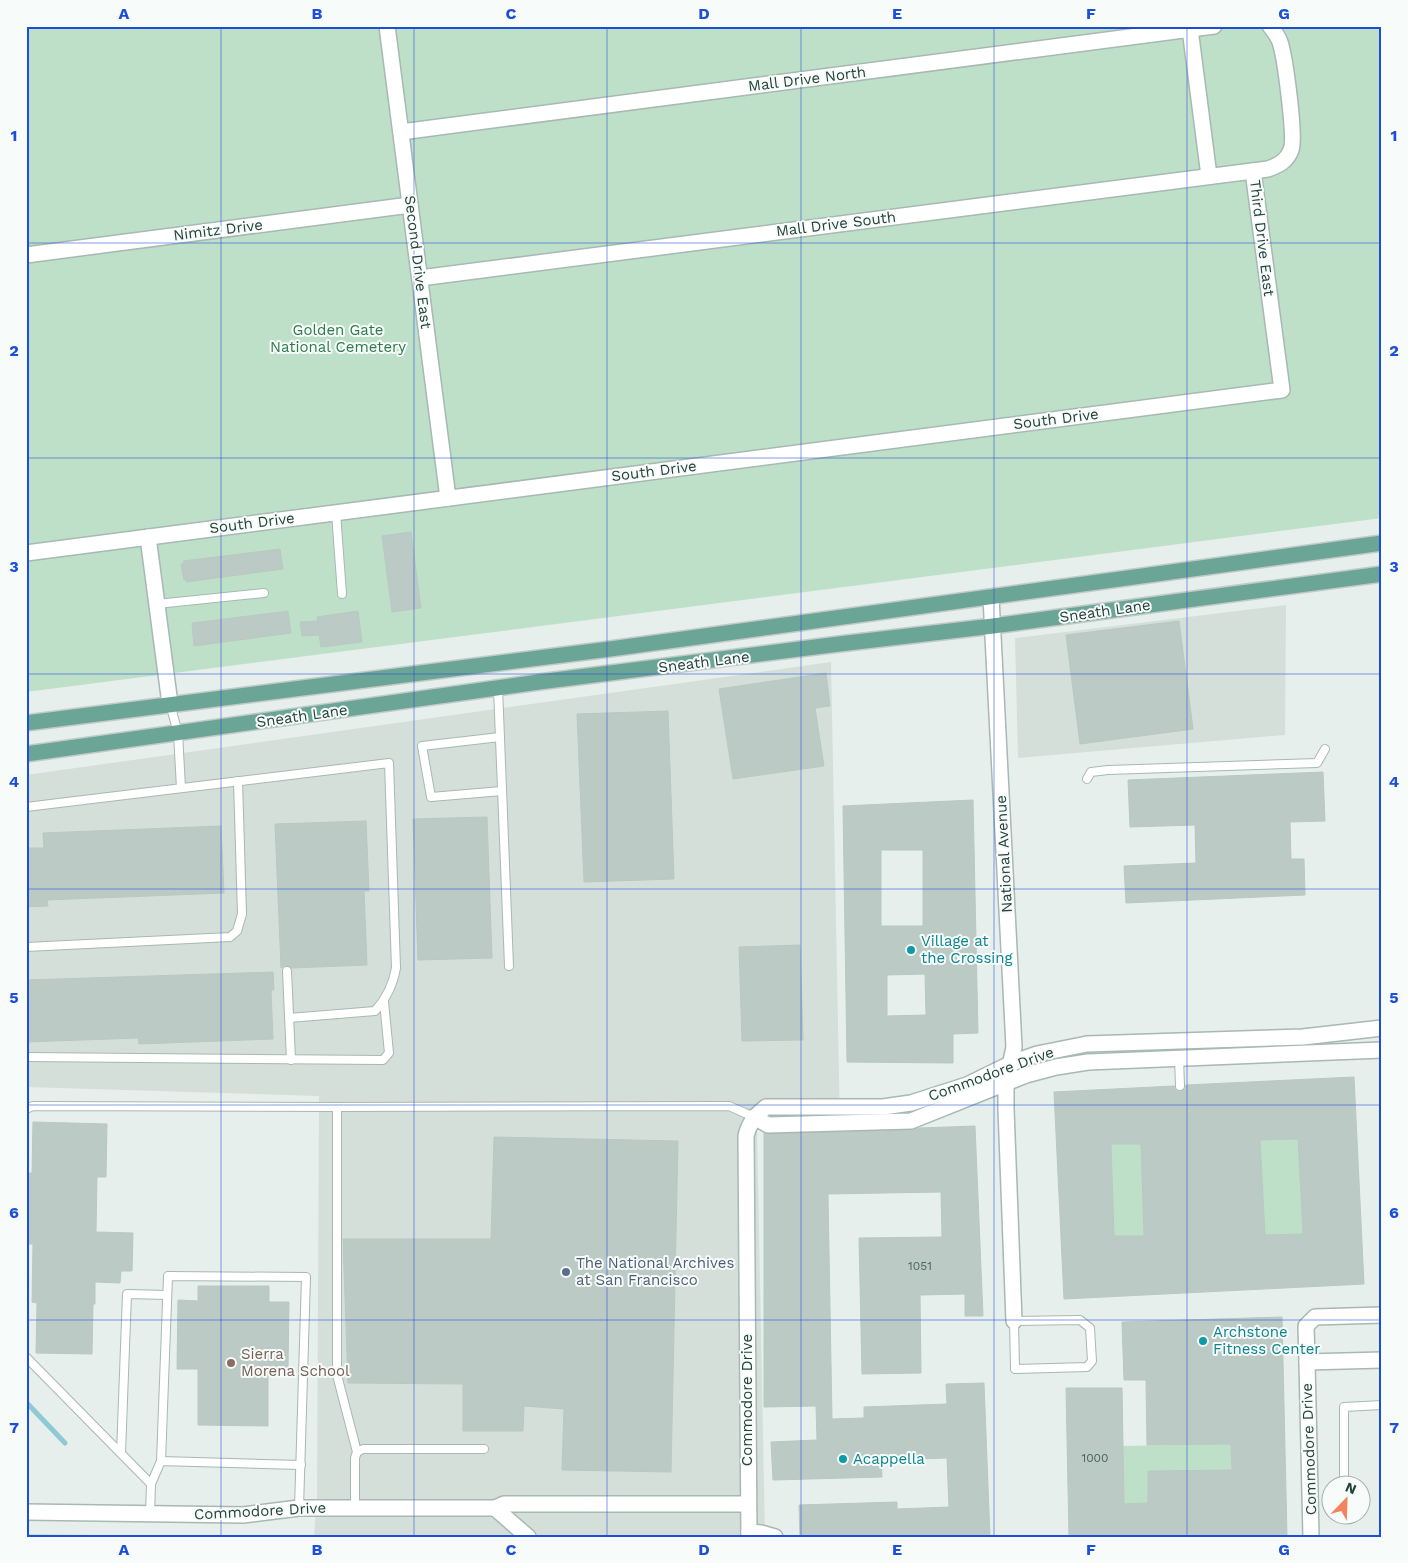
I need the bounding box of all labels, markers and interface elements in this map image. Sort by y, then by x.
text: A [119,4,130,23]
text: B [312,4,323,23]
text: C [506,4,517,23]
text: D [698,4,710,23]
text: E [892,4,902,23]
text: F [1086,4,1096,23]
text: G [1278,4,1290,23]
street label: Mall Drive North [747,63,867,95]
text: 1 [11,126,17,145]
text: 1 [1391,126,1397,145]
street label: Third Drive East [1246,179,1278,298]
street label: Second Drive East [401,194,435,330]
street label: Mall Drive South [775,208,897,240]
street label: Nimitz Drive [172,216,264,244]
park label: Golden Gate National Cemetery [270,321,406,356]
text: 2 [9,341,19,360]
text: 2 [1389,341,1399,360]
street label: South Drive [1012,405,1100,433]
street label: South Drive [610,457,698,485]
street label: South Drive [208,509,296,537]
text: 3 [9,557,19,576]
text: 3 [1389,557,1399,576]
street label: Sneath Lane [1058,596,1152,626]
street label: Sneath Lane [657,647,751,677]
street label: Sneath Lane [255,701,349,731]
text: 4 [9,772,19,791]
text: 4 [1389,772,1399,791]
street label: National Avenue [992,795,1016,913]
place label: Village at the Crossing [921,932,1013,967]
marker: Village at the Crossing [905,944,917,956]
text: 5 [9,988,19,1007]
text: 5 [1389,988,1399,1007]
street label: Commodore Drive [926,1043,1056,1105]
text: 6 [9,1203,19,1222]
text: 6 [1389,1203,1399,1222]
place label: The National Archives at San Francisco [576,1254,734,1289]
house number: 1051 [908,1259,932,1273]
marker: The National Archives at San Francisco [560,1266,572,1278]
place label: Archstone Fitness Center [1213,1323,1320,1358]
street label: Commodore Drive [738,1334,756,1466]
marker: Archstone Fitness Center [1197,1335,1209,1347]
place label: Sierra Morena School [241,1345,350,1380]
marker: Sierra Morena School [225,1357,237,1369]
street label: Commodore Drive [1298,1383,1320,1515]
text: 7 [9,1418,19,1437]
text: 7 [1389,1418,1399,1437]
place label: Acappella [853,1450,925,1468]
house number: 1000 [1081,1451,1109,1465]
marker: Acappella [837,1453,849,1465]
north arrow [1320,1476,1370,1526]
text: N [1343,1479,1359,1497]
street label: Commodore Drive [193,1499,327,1523]
text: A [119,1540,130,1559]
text: B [312,1540,323,1559]
text: C [506,1540,517,1559]
text: D [698,1540,710,1559]
text: E [892,1540,902,1559]
text: F [1086,1540,1096,1559]
text: G [1278,1540,1290,1559]

